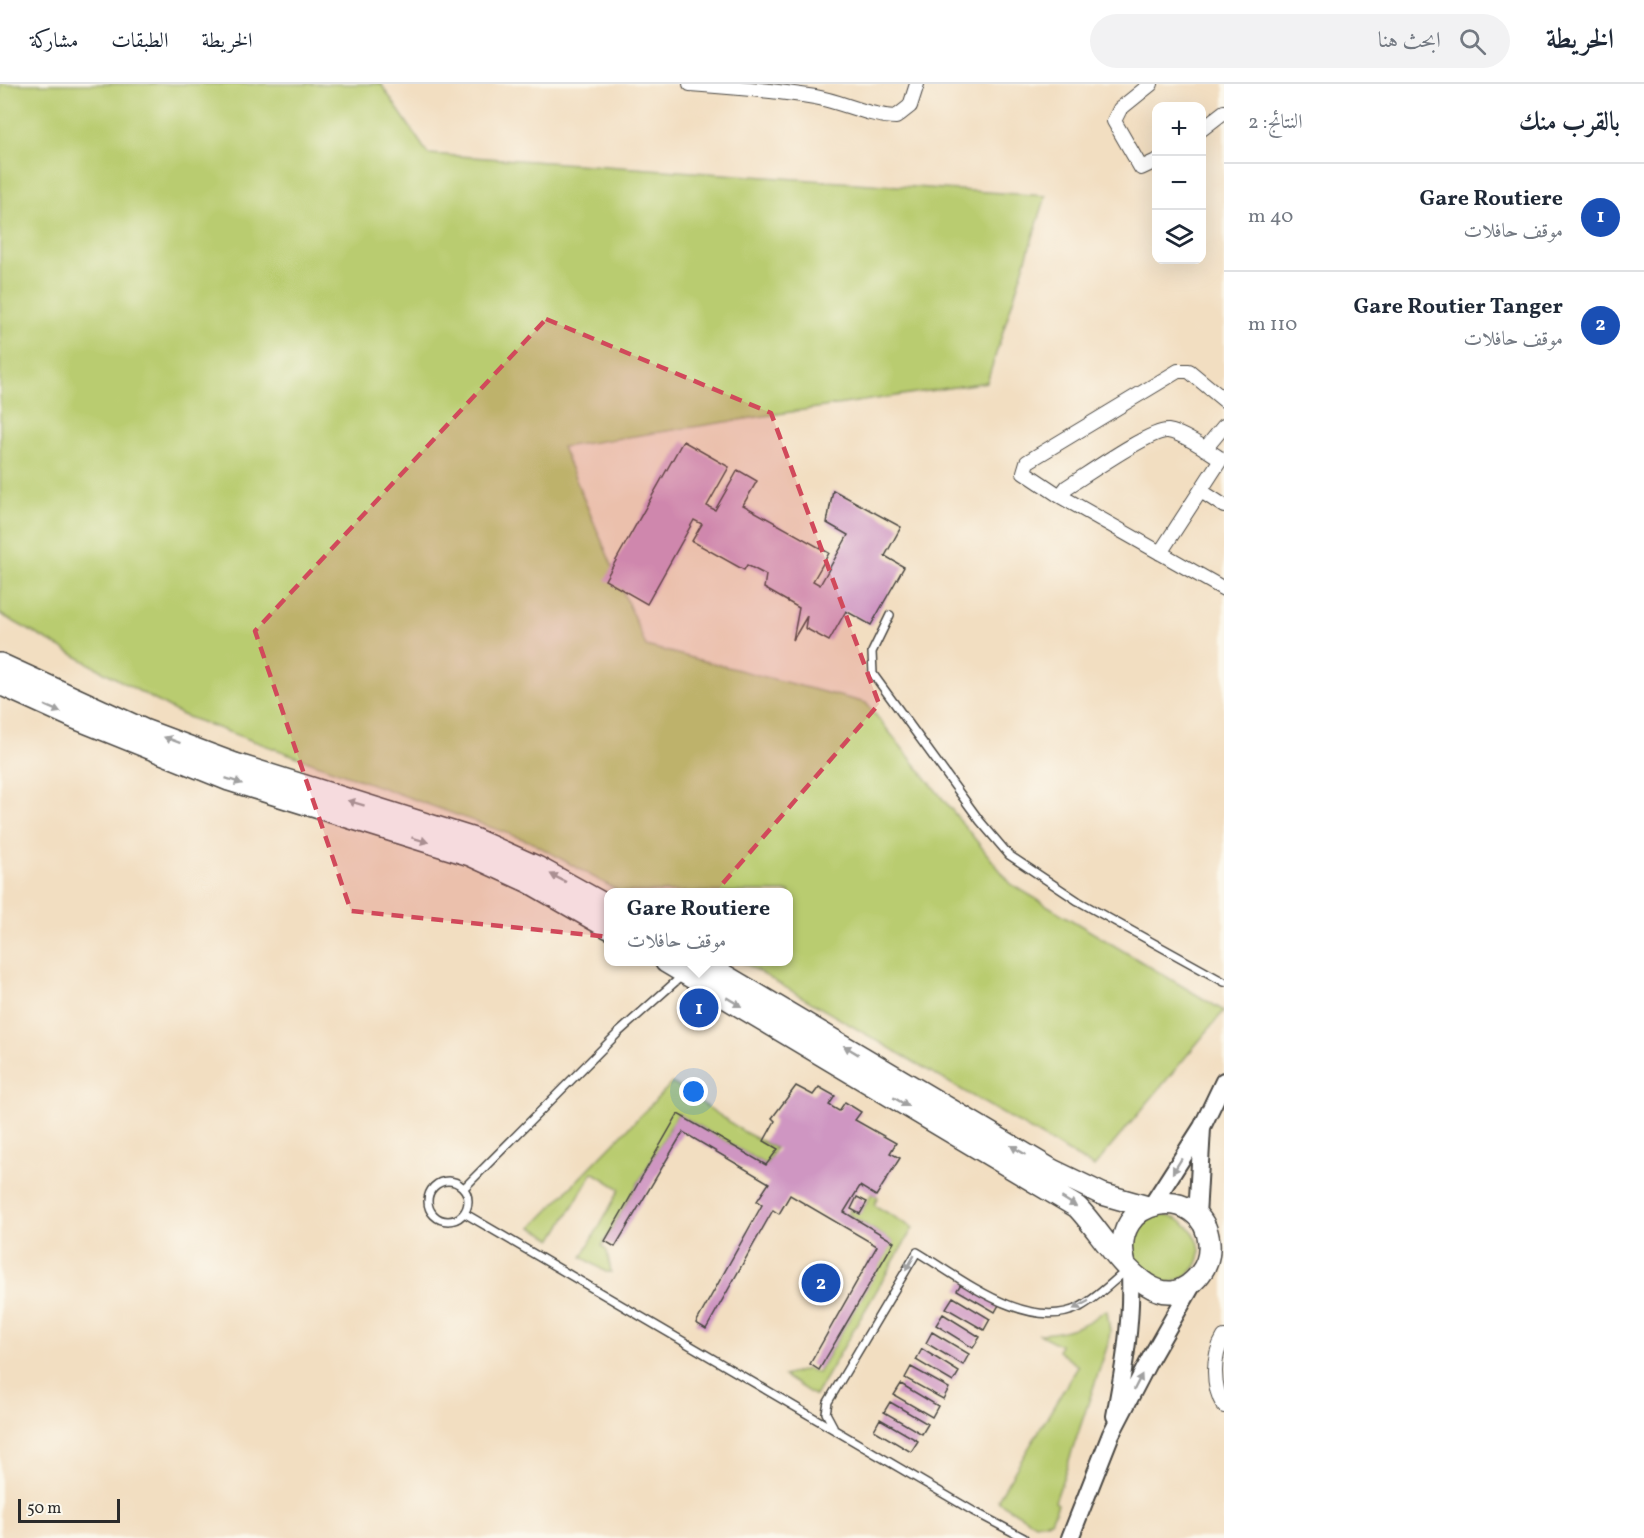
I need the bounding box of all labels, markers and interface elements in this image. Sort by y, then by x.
search box [1090,14,1510,68]
text: الخريطة [1546,21,1614,60]
icon: search [1456,25,1489,58]
text: ابحث هنا [1378,26,1441,57]
text: مشاركة [30,27,78,56]
text: الطبقات [111,27,168,56]
text: الخريطة [201,27,253,56]
map controls [1152,102,1206,264]
button: + [1152,102,1206,156]
text: بالقرب منك [1519,105,1620,141]
text: النتائج: 2 [1248,109,1303,137]
button: − [1152,156,1206,210]
text: Gare Routiere [1420,184,1563,215]
text: 40 m [1248,203,1293,231]
text: 1 [1596,203,1605,231]
button: layers [1152,210,1206,264]
text: موقف حافلات [1463,218,1563,246]
text: Gare Routier Tanger [1354,292,1563,323]
text: 110 m [1248,311,1297,339]
text: 2 [1595,311,1606,339]
text: موقف حافلات [1463,326,1563,354]
one-way arrow [44,705,62,714]
one-way arrow [162,735,180,745]
one-way arrow [225,777,243,787]
one-way arrow [347,798,365,808]
one-way arrow [411,836,429,845]
one-way arrow [549,873,566,883]
popup [604,888,793,966]
text: Gare Routiere [627,894,770,925]
text: موقف حافلات [627,928,726,956]
pin: 1 [680,986,718,1030]
one-way arrow [726,997,742,1008]
one-way arrow [842,1045,859,1055]
your location [679,1077,708,1106]
one-way arrow [893,1097,909,1108]
one-way arrow [1010,1145,1026,1156]
one-way arrow [1172,1158,1183,1174]
one-way arrow [1060,1197,1077,1208]
one-way arrow [905,1255,915,1272]
pin: 2 [802,1260,840,1306]
one-way arrow [1072,1300,1089,1310]
one-way arrow [1133,1374,1142,1391]
scale bar [18,1496,120,1524]
text: 50 m [27,1498,61,1520]

